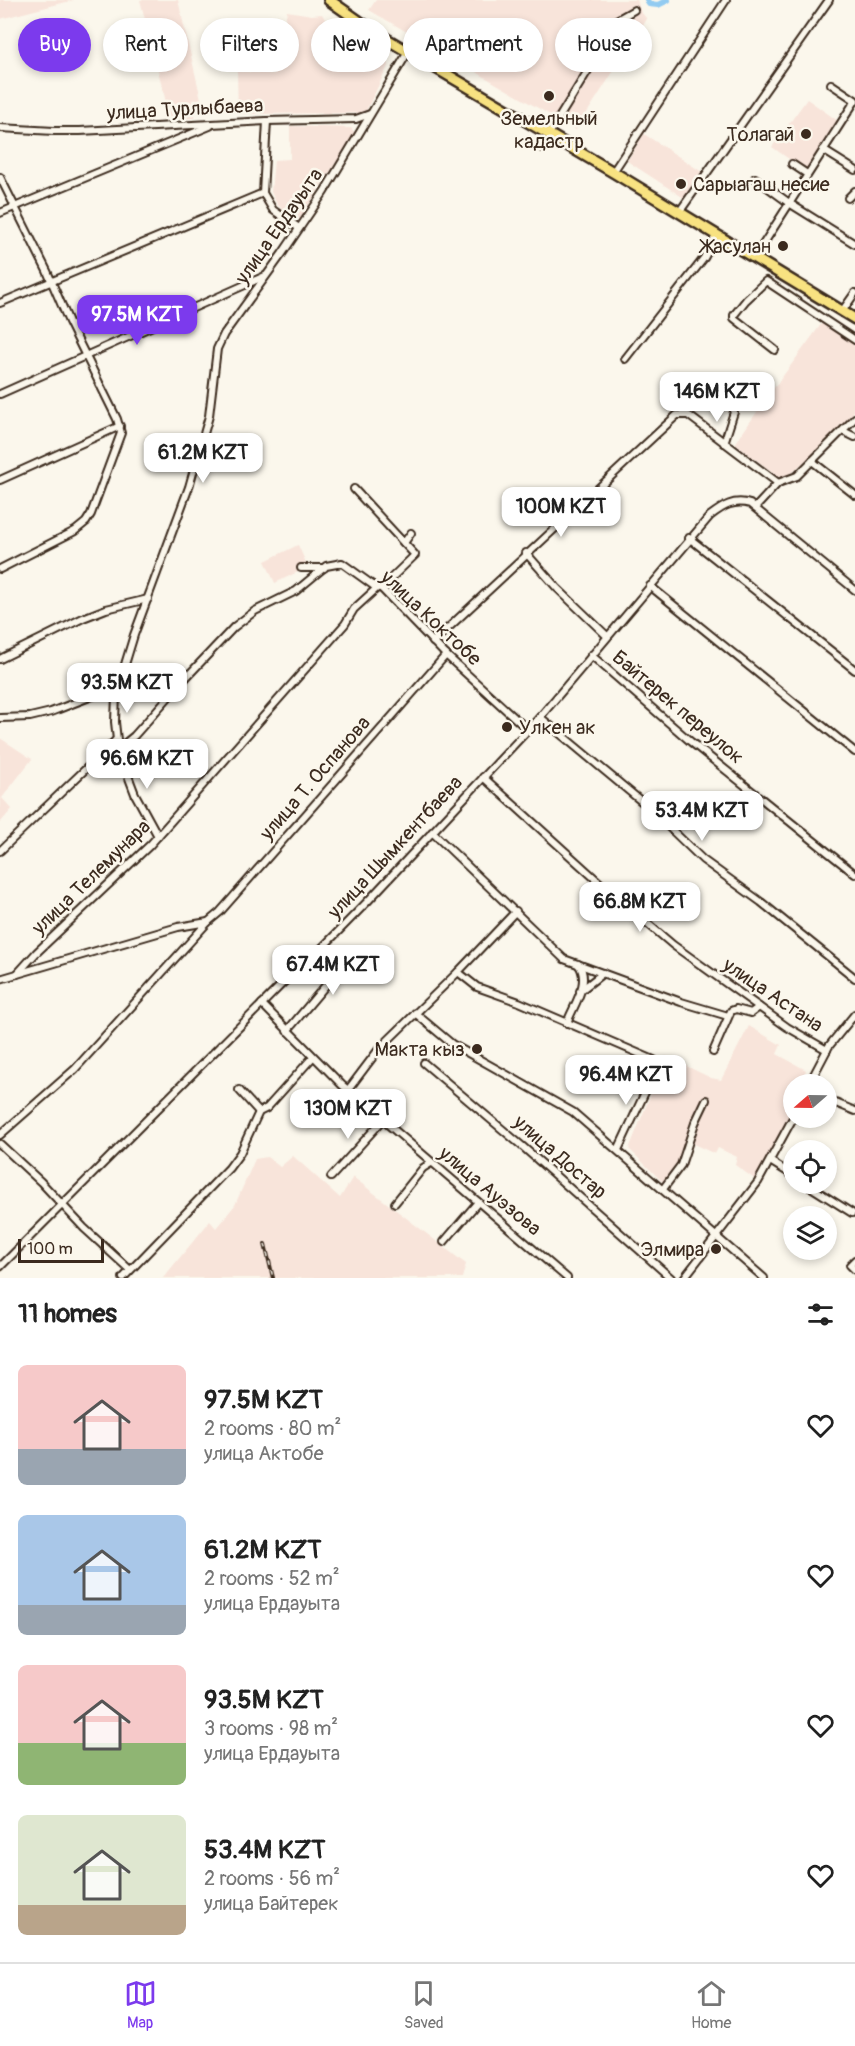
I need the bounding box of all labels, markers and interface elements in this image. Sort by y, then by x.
chip: Buy [18,18,91,72]
chip: Rent [103,18,188,72]
chip: Filters [200,18,299,72]
chip: New [311,18,391,72]
chip: Apartment [403,18,543,72]
chip: House [555,18,652,72]
marker: Земельный кадастр [542,89,556,103]
street label: улица Турлыбаева [105,92,264,126]
place label: Земельный кадастр [500,106,598,154]
place label: Толагай [727,122,794,147]
marker: Толагай [799,127,813,141]
street label: улица Ердауыта [229,163,328,290]
place label: Сарыагаш несие [693,172,830,197]
marker: Сарыагаш несие [674,177,688,191]
place label: Жасулан [698,234,771,259]
marker: Жасулан [776,239,790,253]
pin: 97.5M KZT [68,295,206,346]
text: 97.5M KZT [91,302,183,327]
pin: 146M KZT [655,372,779,423]
text: 146M KZT [674,379,760,404]
pin: 61.2M KZT [134,433,272,484]
text: 61.2M KZT [158,440,248,465]
pin: 100M KZT [499,487,623,538]
text: 100M KZT [516,494,606,519]
street label: улица Коктобе [375,564,487,671]
street label: Байтерек переулок [607,645,749,769]
pin: 93.5M KZT [58,663,196,714]
text: 93.5M KZT [81,670,173,695]
street label: улица Т. Оспанова [254,711,376,846]
place label: Улкен ак [519,715,596,740]
marker: Улкен ак [500,720,514,734]
pin: 96.6M KZT [78,739,216,790]
text: 96.6M KZT [100,746,194,771]
street label: улица Шымкентбаева [322,770,468,924]
pin: 53.4M KZT [633,791,771,842]
text: 53.4M KZT [655,798,749,823]
street label: улица Телемунара [26,814,156,941]
pin: 66.8M KZT [571,882,709,933]
text: 66.8M KZT [593,889,687,914]
pin: 67.4M KZT [264,945,402,996]
text: 67.4M KZT [286,952,380,977]
street label: улица Астана [717,952,828,1038]
place label: Макта кыз [375,1037,465,1062]
marker: Макта кыз [470,1042,484,1056]
pin: 96.4M KZT [557,1055,695,1106]
text: 96.4M KZT [579,1062,673,1087]
north arrow [783,1074,837,1128]
map controls [783,1074,837,1260]
pin: 130M KZT [286,1089,410,1140]
text: 130M KZT [304,1096,392,1121]
street label: улица Достар [507,1109,612,1204]
street label: улица Ауэзова [433,1140,546,1241]
button: locate [783,1140,837,1194]
button: layers [783,1206,837,1260]
scale bar [18,1236,104,1264]
place label: Элмира [641,1237,704,1262]
text: 100 m [27,1239,73,1259]
marker: Элмира [709,1242,723,1256]
text: 11 homes [18,1298,117,1330]
icon: filters [804,1298,837,1331]
text: 97.5M KZT [204,1384,323,1416]
icon: home [66,1389,138,1461]
icon: heart [804,1409,837,1442]
text: 2 rooms · 80 m² [204,1416,341,1441]
text: улица Актобе [204,1441,324,1466]
text: 61.2M KZT [204,1534,322,1566]
icon: home [66,1539,138,1611]
icon: heart [804,1559,837,1592]
text: 2 rooms · 52 m² [204,1566,340,1591]
text: улица Ердауыта [204,1591,340,1616]
text: 93.5M KZT [204,1684,324,1716]
icon: home [66,1689,138,1761]
icon: heart [804,1709,837,1742]
text: 3 rooms · 98 m² [204,1716,338,1741]
text: улица Ердауыта [204,1741,340,1766]
text: 53.4M KZT [204,1834,326,1866]
icon: home [66,1839,138,1911]
icon: heart [804,1859,837,1892]
text: 2 rooms · 56 m² [204,1866,340,1891]
text: улица Байтерек [204,1891,339,1916]
tab: Map [124,1977,157,2033]
tab: Saved [404,1977,444,2033]
tab: Home [691,1977,731,2033]

